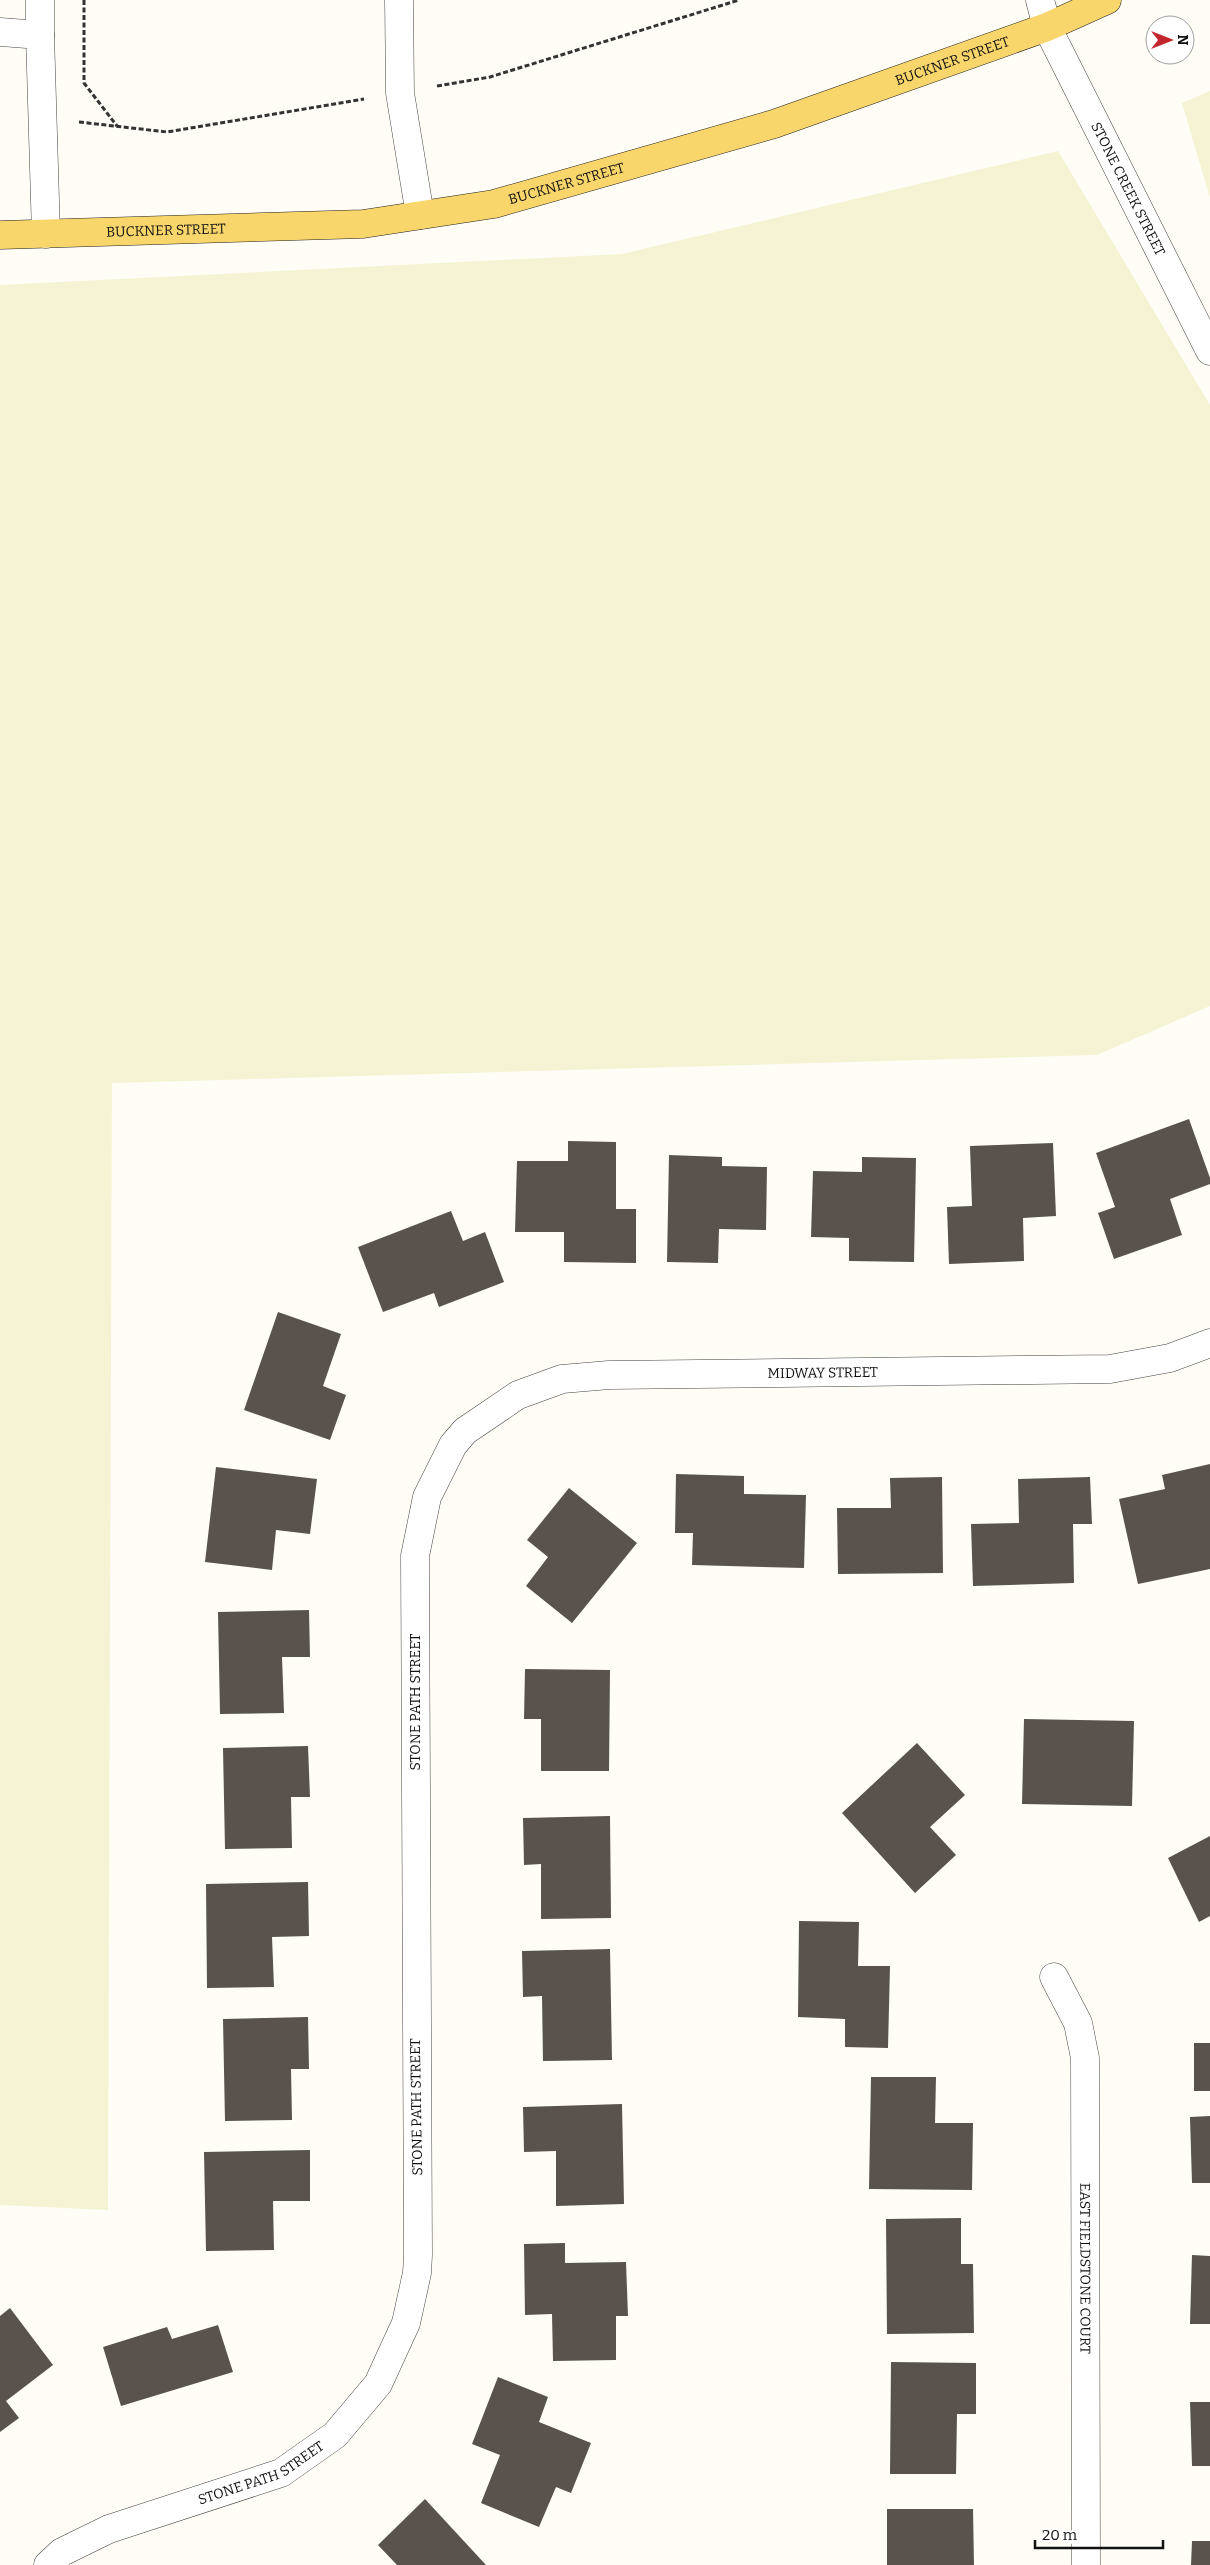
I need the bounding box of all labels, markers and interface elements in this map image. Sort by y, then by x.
north arrow [1145,15,1195,65]
street label: BUCKNER STREET [893,33,1012,89]
text: N [1174,35,1191,46]
street label: STONE CREEK STREET [1087,119,1169,259]
street label: BUCKNER STREET [507,159,627,208]
street label: BUCKNER STREET [106,220,226,241]
street label: MIDWAY STREET [767,1364,878,1382]
street label: STONE PATH STREET [407,1634,424,1770]
street label: STONE PATH STREET [407,2038,426,2176]
street label: EAST FIELDSTONE COURT [1076,2183,1094,2354]
street label: STONE PATH STREET [196,2438,327,2508]
scale bar [1035,2518,1162,2550]
text: 20 m [1042,2526,1078,2544]

